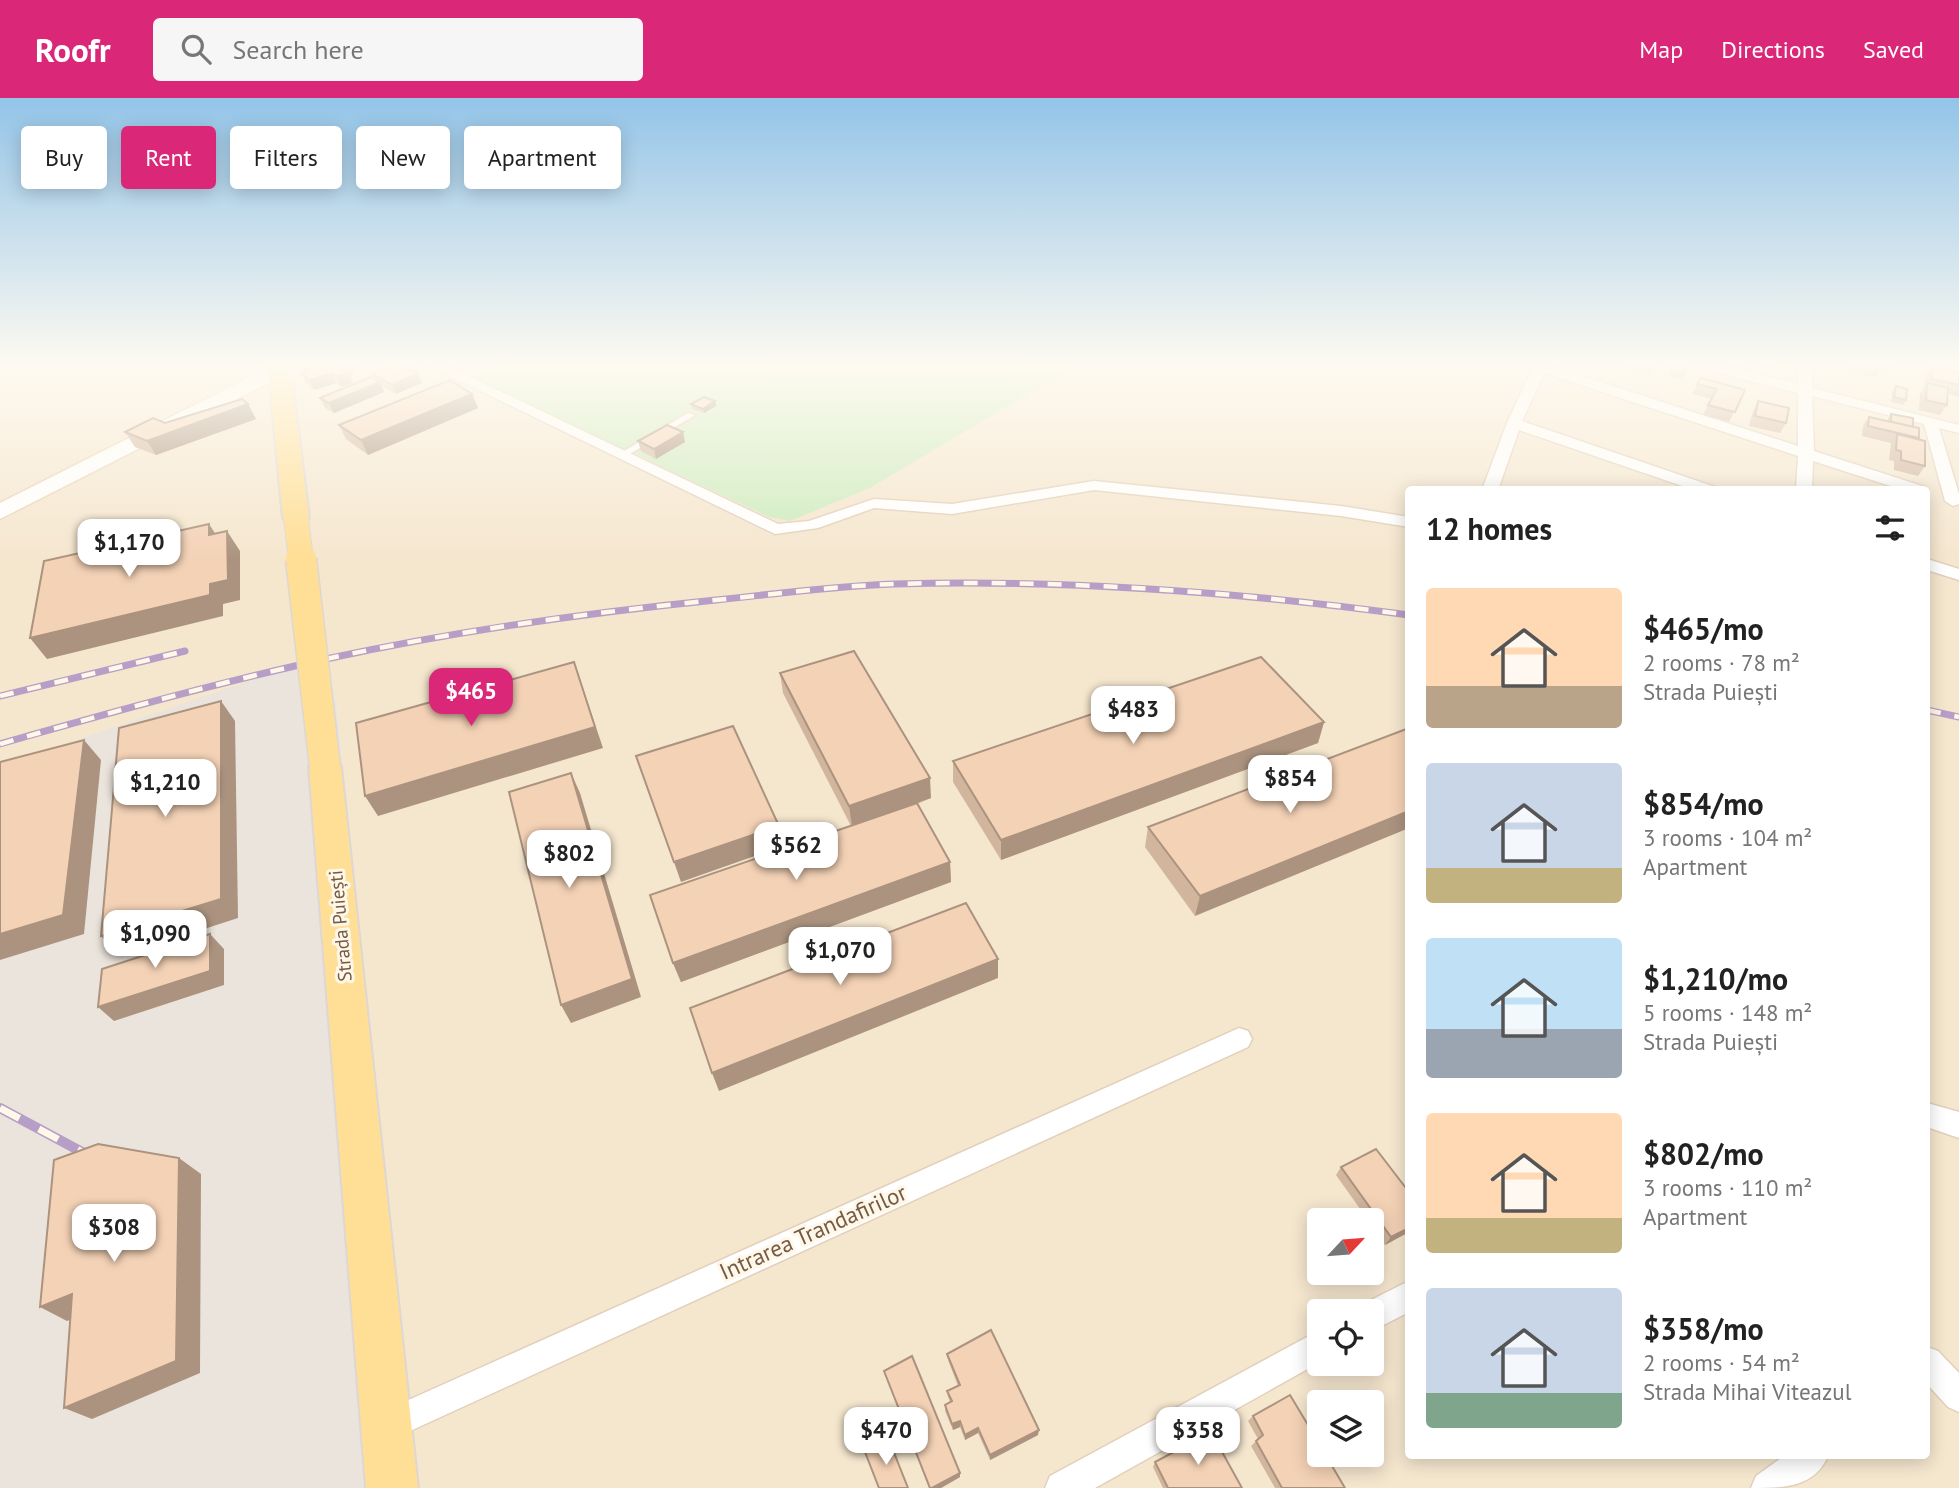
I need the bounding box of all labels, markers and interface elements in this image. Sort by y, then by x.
search box [153,18,643,81]
text: Roofr [35,28,111,71]
icon: search [177,30,215,68]
text: Search here [233,33,364,66]
text: Map [1639,34,1683,65]
text: Directions [1721,34,1825,65]
text: Saved [1863,34,1924,65]
chip: Buy [21,126,107,189]
chip: Rent [121,126,216,189]
chip: Filters [230,126,342,189]
chip: New [356,126,450,189]
chip: Apartment [464,126,621,189]
text: 12 homes [1426,509,1552,548]
icon: filters [1871,509,1909,547]
pin: $1,170 [72,519,186,579]
text: $1,170 [93,527,165,556]
text: $465/mo [1643,609,1764,648]
icon: home [1482,616,1566,700]
text: 2 rooms · 78 m² [1643,648,1800,677]
pin: $465 [430,668,512,728]
text: $465 [445,676,497,705]
text: Strada Puiești [1643,677,1778,706]
pin: $483 [1092,686,1174,746]
text: $483 [1107,694,1159,723]
pin: $854 [1249,756,1331,815]
pin: $1,210 [108,760,222,819]
text: $854 [1264,763,1316,792]
text: $1,210 [129,767,201,796]
text: $854/mo [1643,784,1764,823]
icon: home [1482,791,1566,875]
pin: $562 [755,822,837,882]
text: 3 rooms · 104 m² [1643,823,1812,852]
pin: $802 [528,830,610,890]
text: $562 [770,830,822,859]
text: $802 [543,838,595,867]
text: Apartment [1643,852,1747,881]
street label: Strada Puiești [323,869,357,983]
pin: $1,090 [98,910,212,970]
text: $1,090 [119,918,191,947]
pin: $1,070 [783,928,897,987]
text: $1,070 [804,935,876,964]
text: $1,210/mo [1643,959,1788,998]
icon: home [1482,966,1566,1050]
text: 5 rooms · 148 m² [1643,998,1812,1027]
text: Strada Puiești [1643,1027,1778,1056]
text: $802/mo [1643,1134,1764,1173]
icon: home [1482,1141,1566,1225]
text: 3 rooms · 110 m² [1643,1173,1812,1202]
street label: Intrarea Trandafirilor [715,1177,911,1286]
text: Apartment [1643,1202,1747,1231]
pin: $308 [73,1204,155,1264]
north arrow [1307,1208,1384,1284]
map controls [1307,1208,1384,1467]
text: $308 [88,1212,140,1241]
button: locate [1307,1299,1384,1376]
text: $358/mo [1643,1309,1764,1348]
icon: home [1482,1316,1566,1400]
text: 2 rooms · 54 m² [1643,1348,1800,1377]
text: Strada Mihai Viteazul [1643,1377,1851,1406]
button: layers [1307,1390,1384,1467]
pin: $470 [845,1408,927,1467]
pin: $358 [1157,1408,1239,1467]
text: $470 [860,1415,912,1444]
text: $358 [1172,1415,1224,1444]

